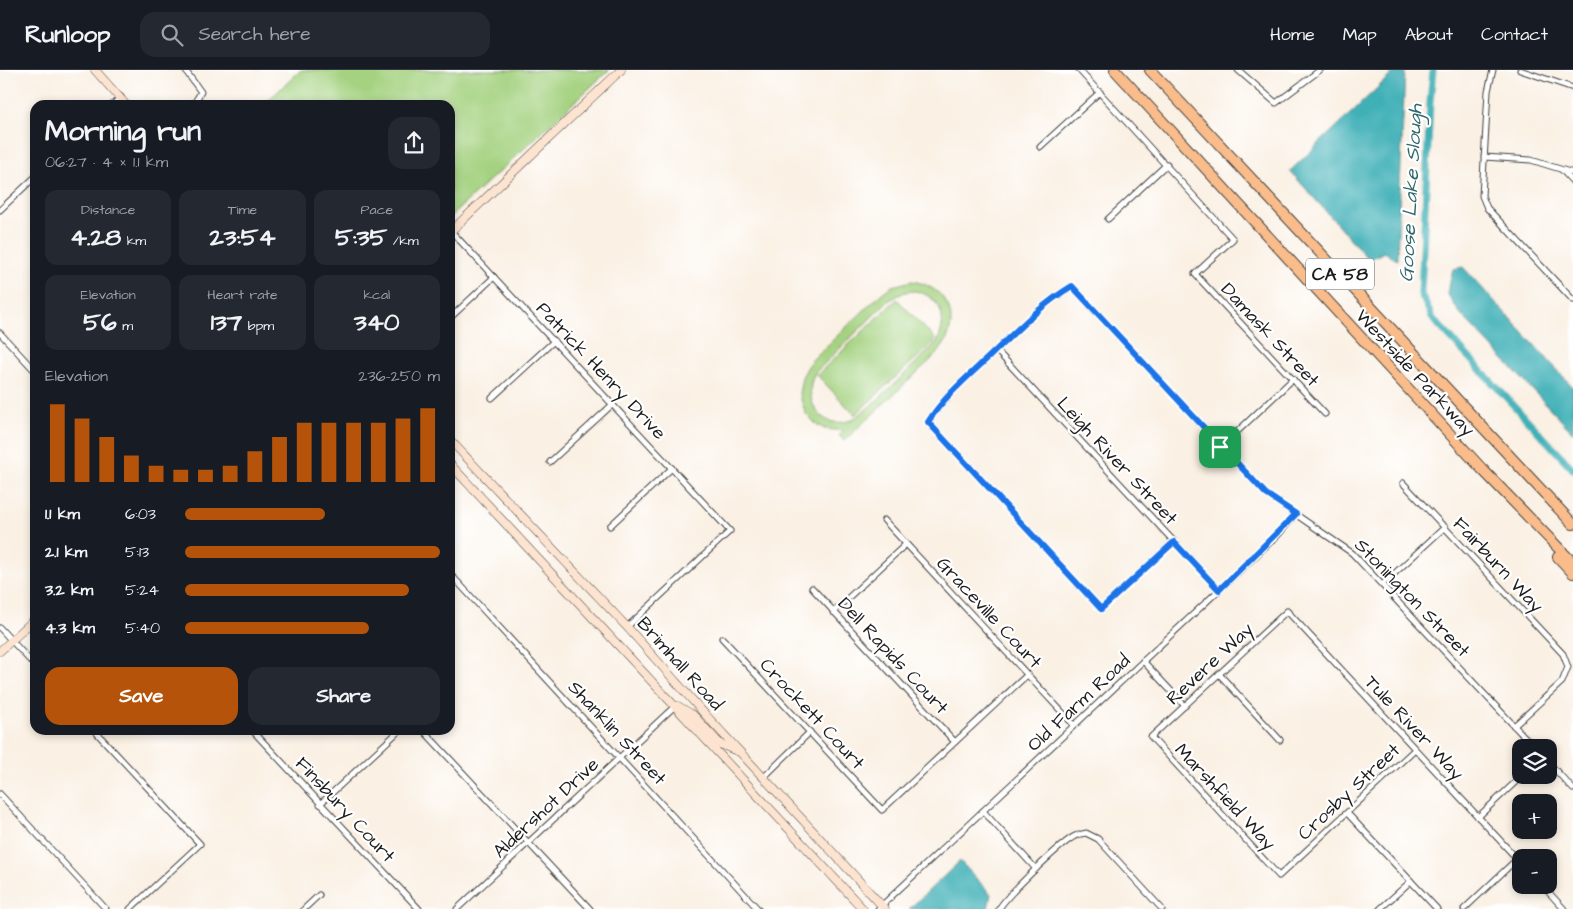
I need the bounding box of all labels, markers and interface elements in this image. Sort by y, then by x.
search box [140,12,490,57]
text: Runloop [25,18,110,52]
icon: search [158,21,186,49]
text: Search here [198,21,311,48]
text: Home [1270,22,1315,47]
text: Map [1343,22,1377,47]
text: About [1405,22,1453,47]
text: Contact [1481,22,1548,47]
water label: Goose Lake Slough [1392,102,1431,283]
text: Morning run [45,112,201,151]
button: share [388,117,440,169]
text: 06:27 · 4 × 1.1 km [45,151,168,173]
text: Distance [81,200,135,220]
text: Time [228,200,257,220]
text: Pace [361,200,393,220]
text: 4.28 [70,220,121,255]
text: 23:54 [210,220,275,255]
text: 5:35 [335,220,387,255]
text: km [121,231,146,251]
text: /km [387,231,419,251]
road number: CA 58 [1306,258,1374,290]
street label: Damask Street [1214,277,1326,393]
text: Elevation [81,285,136,305]
text: Heart rate [207,285,278,305]
text: kcal [363,285,390,305]
street label: Patrick Henry Drive [529,296,672,447]
street label: Westside Parkway [1348,304,1481,444]
text: 56 [83,305,117,340]
text: 137 [211,305,242,340]
text: 340 [354,305,400,340]
text: m [117,316,133,336]
text: bpm [242,316,274,336]
text: Elevation [45,365,108,387]
text: 236–250 m [358,365,440,387]
street label: Leigh River Street [1050,391,1184,532]
pin [1199,426,1241,468]
icon: arrive [1206,433,1234,461]
text: 1.1 km [45,503,80,525]
text: 6:03 [125,503,156,525]
street label: Fairburn Way [1446,511,1550,620]
street label: Stonington Street [1347,532,1476,665]
text: 2.1 km [45,541,87,563]
text: 5:13 [125,541,149,563]
street label: Graceville Court [930,551,1048,675]
text: 3.2 km [45,579,93,601]
text: 5:24 [125,579,159,601]
street label: Dell Rapids Court [831,591,955,721]
street label: Brimhall Road [630,611,730,717]
street label: Revere Way [1160,616,1261,712]
text: 4.3 km [45,617,95,639]
text: 5:40 [125,617,160,639]
street label: Old Farm Road [1021,648,1137,758]
street label: Crockett Court [753,652,871,776]
button: Save [45,667,238,725]
button: Share [248,667,440,725]
street label: Tule River Way [1357,669,1470,788]
street label: Shanklin Street [561,675,673,791]
street label: Crosby Street [1292,737,1407,848]
street label: Marshfield Way [1167,738,1282,858]
map controls [1512,739,1557,894]
button: layers [1512,739,1557,784]
street label: Finsbury Court [288,751,401,870]
street label: Aldershot Drive [487,752,605,864]
button: + [1512,794,1557,839]
button: − [1512,849,1557,894]

